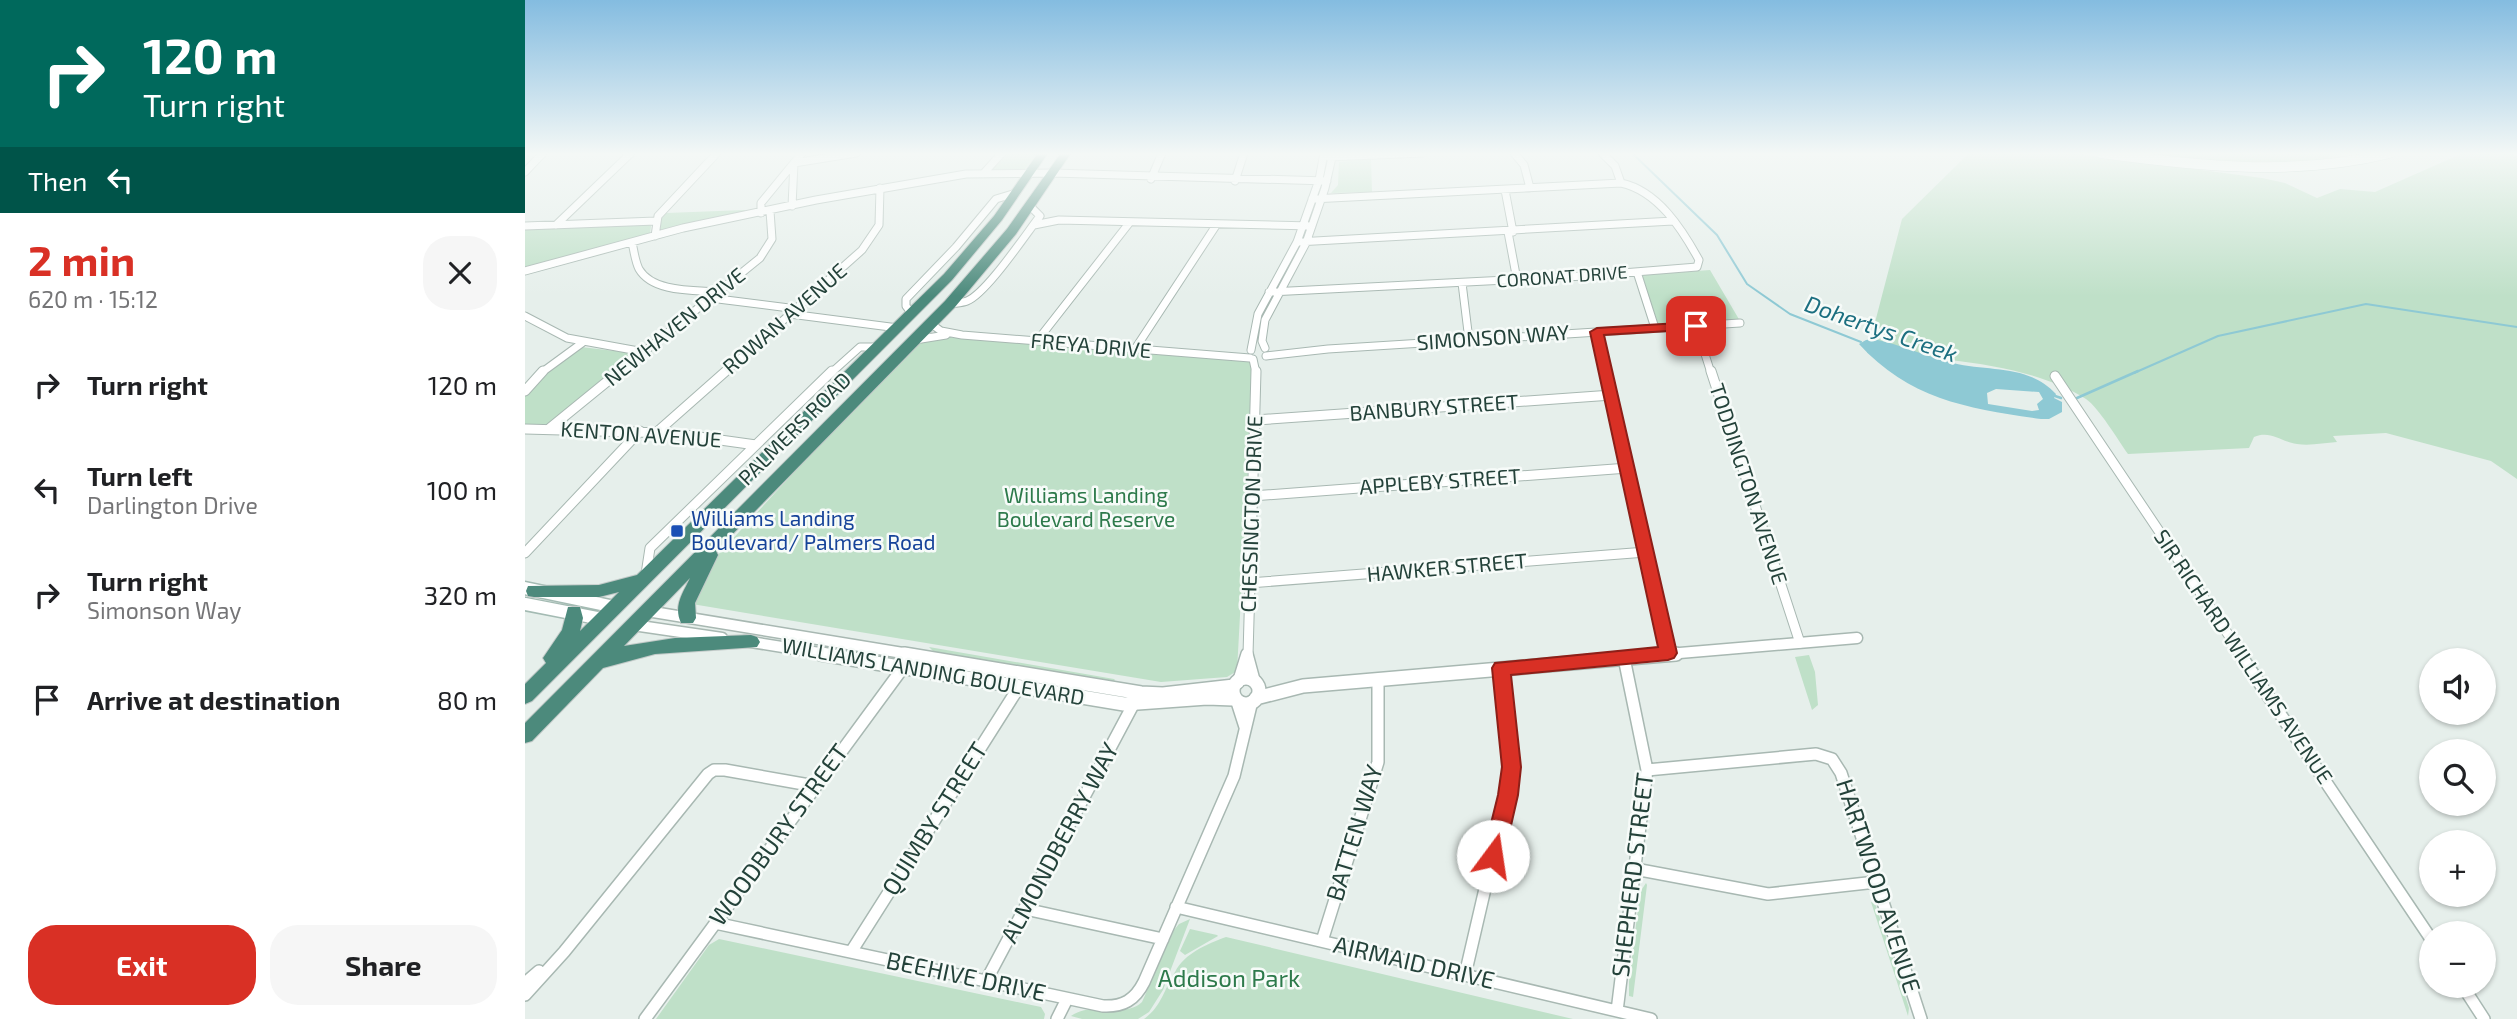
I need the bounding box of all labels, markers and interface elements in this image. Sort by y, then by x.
text: 120 m [143,25,277,84]
icon: right [28,28,119,119]
text: Turn right [143,85,285,123]
icon: left [101,161,139,199]
text: Then [28,165,87,196]
text: 2 min [28,234,135,284]
button: close [423,236,497,310]
street label: ROWAN AVENUE [717,257,851,378]
street label: CORONAT DRIVE [1496,260,1628,292]
street label: NEWHAVEN DRIVE [599,261,749,390]
text: 620 m · 15:12 [28,285,158,313]
water label: Dohertys Creek [1801,289,1961,367]
pin [1666,296,1726,356]
icon: arrive [1677,307,1715,345]
street label: SIMONSON WAY [1416,319,1570,354]
street label: FREYA DRIVE [1030,327,1153,362]
icon: right [28,366,66,404]
street label: PALMERS ROAD [732,366,855,489]
text: Turn right [87,369,208,400]
text: 120 m [428,369,497,400]
street label: TODDINGTON AVENUE [1705,380,1794,587]
street label: BANBURY STREET [1349,388,1519,425]
street label: KENTON AVENUE [560,415,722,452]
street label: CHESSINGTON DRIVE [1235,415,1266,613]
text: Turn left [87,460,193,491]
street label: APPLEBY STREET [1358,462,1522,499]
icon: left [28,471,66,509]
text: 100 m [427,474,497,505]
park label: Williams Landing Boulevard Reserve [997,482,1175,531]
text: Darlington Drive [87,491,258,519]
place label: Williams Landing Boulevard/ Palmers Road [691,505,936,554]
marker: Williams Landing Boulevard/ Palmers Road [669,523,685,539]
street label: SIR RICHARD WILLIAMS AVENUE [2150,524,2339,788]
street label: HAWKER STREET [1366,547,1528,586]
text: Turn right [87,565,208,596]
icon: right [28,576,66,614]
text: 320 m [424,579,497,610]
text: Simonson Way [87,596,241,624]
street label: WILLIAMS LANDING BOULEVARD [780,632,1087,709]
map controls [2419,648,2496,998]
button: sound [2419,648,2496,725]
icon: arrive [28,681,66,719]
text: Arrive at destination [87,684,340,715]
text: 80 m [437,684,497,715]
street label: QUIMBY STREET [875,736,993,900]
street label: ALMONDBERRY WAY [994,737,1124,947]
street label: WOODBURY STREET [702,738,854,931]
button: search [2419,739,2496,816]
street label: BATTEN WAY [1319,760,1388,904]
street label: SHEPHERD STREET [1605,771,1658,979]
street label: HARTWOOD AVENUE [1831,775,1928,996]
position arrow [1456,819,1530,893]
button: + [2419,830,2496,907]
button: − [2419,921,2496,998]
button: Exit [28,925,256,1005]
button: Share [270,925,497,1005]
street label: AIRMAID DRIVE [1331,929,1498,994]
street label: BEEHIVE DRIVE [884,944,1049,1007]
park label: Addison Park [1158,963,1300,992]

